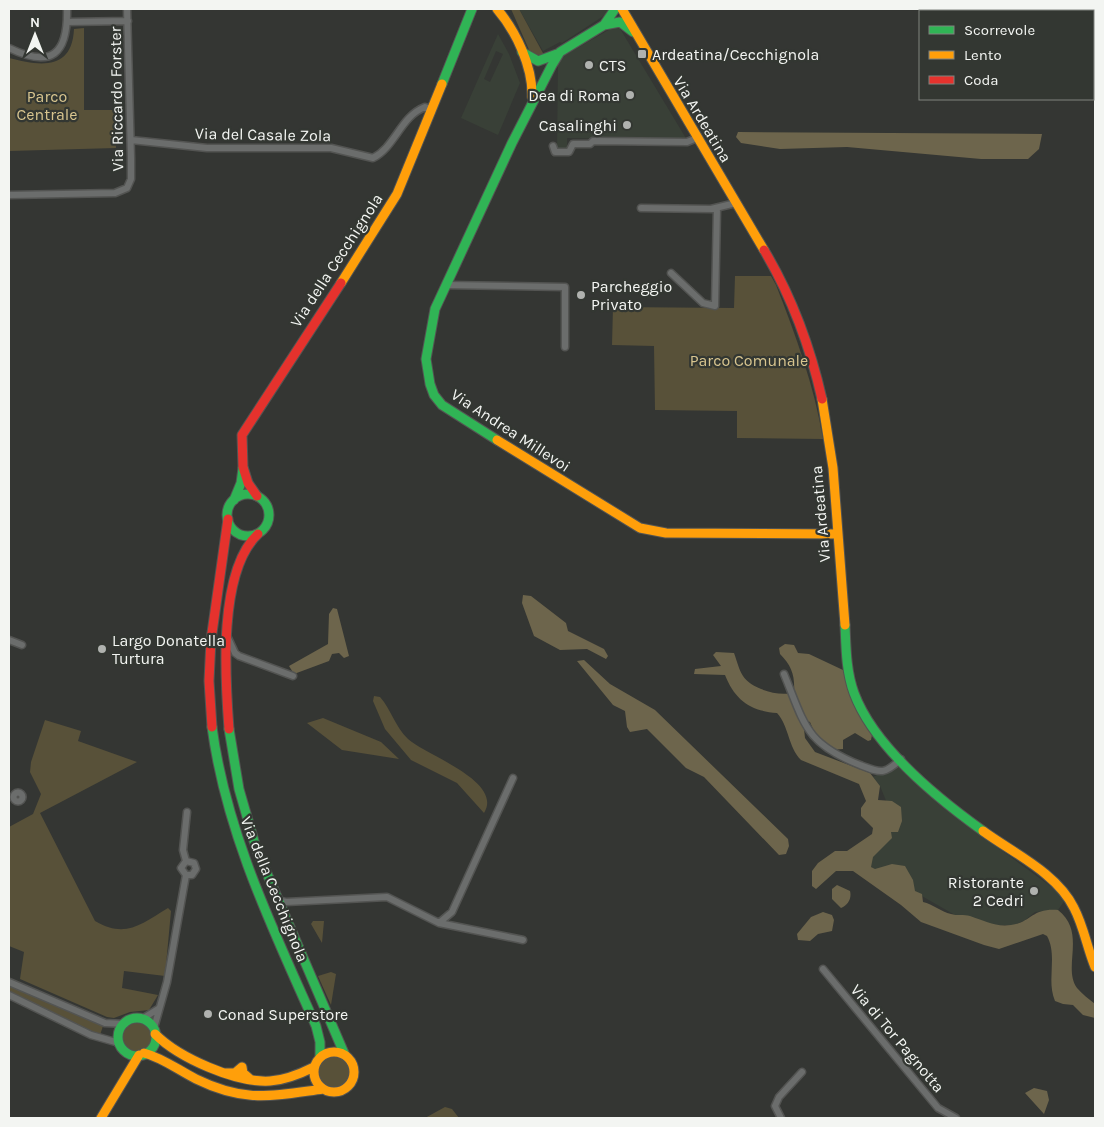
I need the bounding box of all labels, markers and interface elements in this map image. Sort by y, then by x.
north arrow [10,10,60,60]
legend [919,10,1094,100]
text: N [30,14,40,31]
text: Scorrevole [964,21,1035,39]
street label: Via Riccardo Forster [106,26,127,172]
place label: Ardeatina/Cecchignola [652,45,819,64]
text: Lento [964,46,1002,64]
marker: Ardeatina/Cecchignola [636,48,648,60]
place label: CTS [599,56,627,75]
marker: CTS [583,59,595,71]
text: Coda [964,71,999,89]
street label: Via Ardeatina [669,73,736,166]
place label: Dea di Roma [528,86,620,105]
park label: Parco Centrale [17,87,77,124]
marker: Dea di Roma [624,89,636,101]
place label: Casalinghi [539,116,617,135]
marker: Casalinghi [621,119,633,131]
street label: Via del Casale Zola [195,124,331,145]
street label: Via della Cecchignola [286,190,387,331]
place label: Parcheggio Privato [591,277,672,314]
marker: Parcheggio Privato [575,289,587,301]
park label: Parco Comunale [690,351,808,370]
street label: Via Andrea Millevoi [448,385,574,476]
street label: Via Ardeatina [807,465,834,563]
place label: Largo Donatella Turtura [112,631,225,668]
marker: Largo Donatella Turtura [96,643,108,655]
street label: Via della Cecchignola [237,814,312,965]
place label: Ristorante 2 Cedri [948,873,1024,910]
marker: Ristorante 2 Cedri [1028,885,1040,897]
street label: Via di Tor Pagnotta [847,980,948,1096]
place label: Conad Superstore [218,1005,348,1024]
marker: Conad Superstore [202,1008,214,1020]

